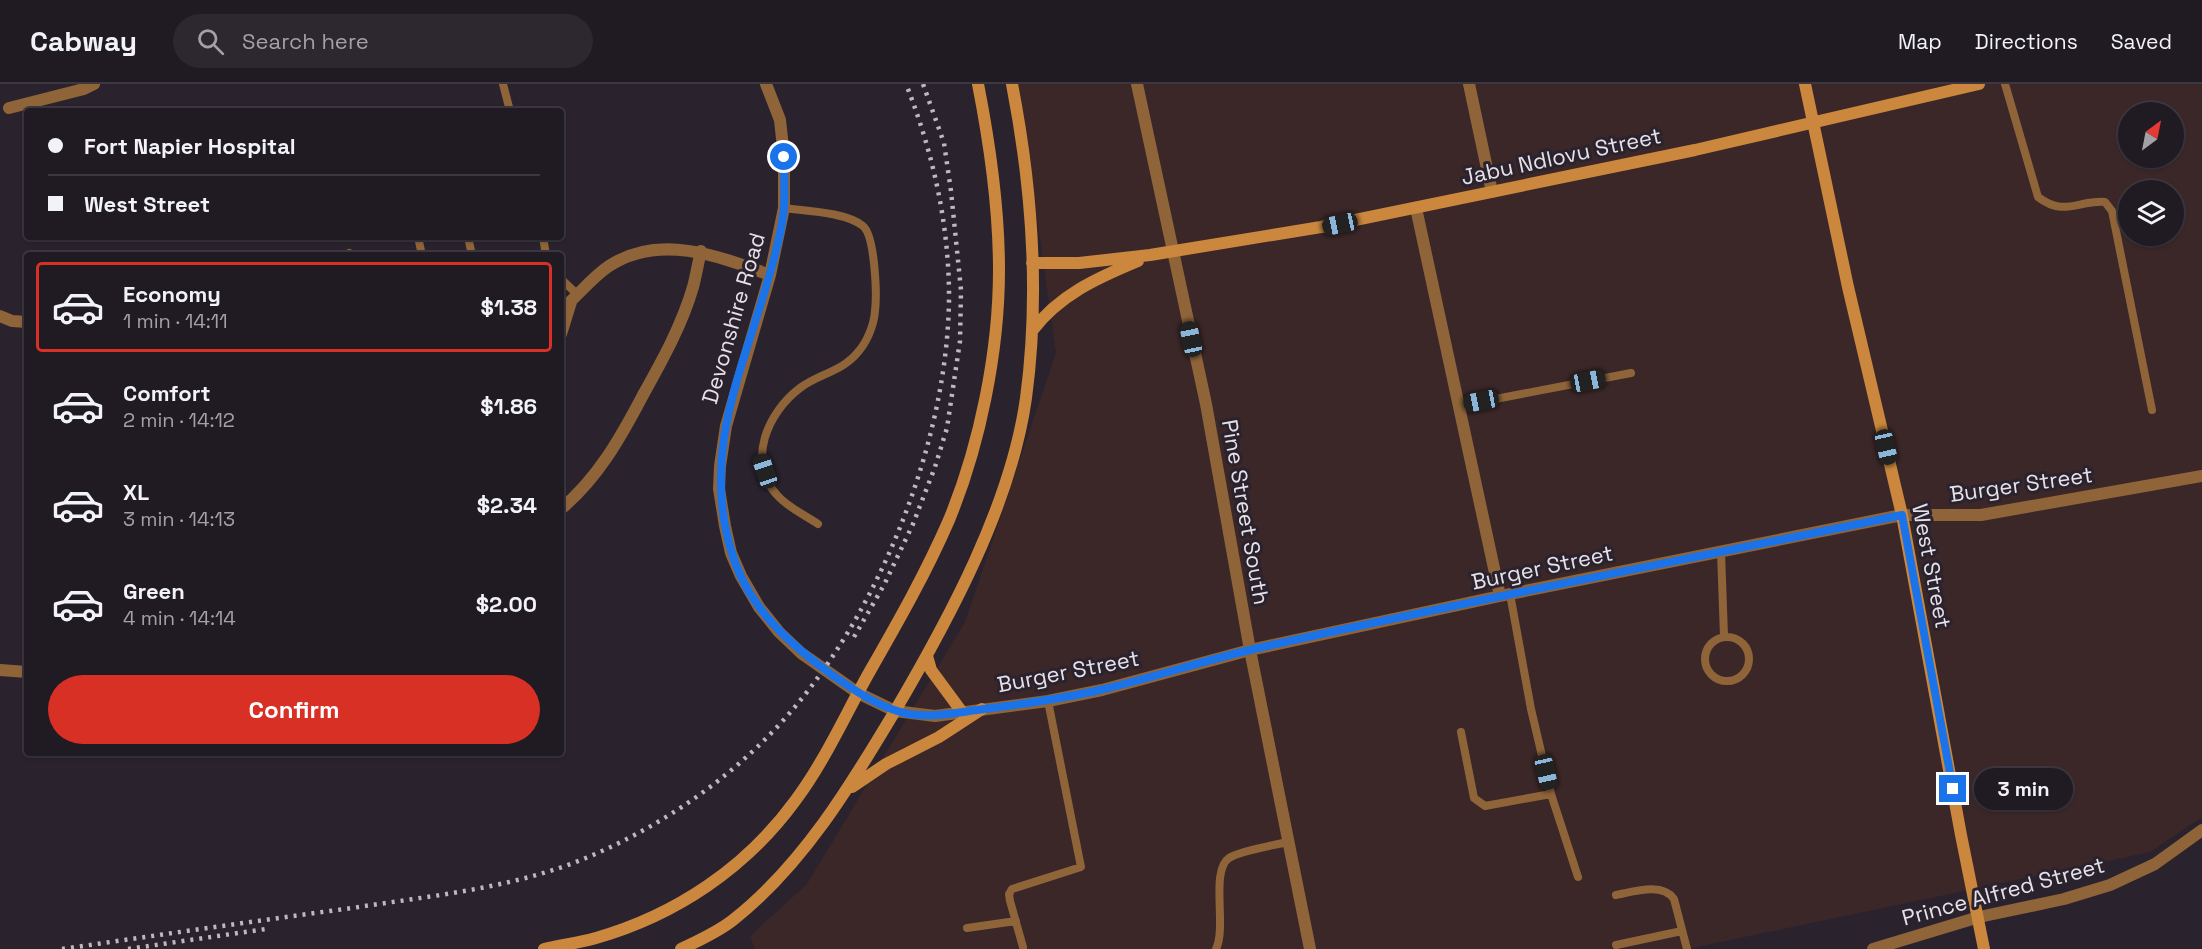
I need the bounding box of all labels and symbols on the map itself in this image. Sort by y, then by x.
north arrow [2118,102,2184,168]
street label: Jabu Ndlovu Street [1458,121,1664,191]
route start [770,143,797,170]
car [1321,211,1359,237]
street label: Devonshire Road [695,229,771,407]
car [1178,320,1204,358]
car [1569,369,1607,393]
car [1462,389,1500,413]
street label: Pine Street South [1216,417,1276,607]
car [1873,427,1899,467]
car [751,451,779,491]
street label: Burger Street [1948,460,2094,508]
street label: West Street [1906,501,1958,631]
street label: Burger Street [1469,538,1615,596]
street label: Burger Street [995,643,1141,699]
car [1533,752,1559,792]
callout: 3 min [1974,768,2073,810]
route end [1939,775,1966,802]
street label: Prince Alfred Street [1898,850,2108,932]

